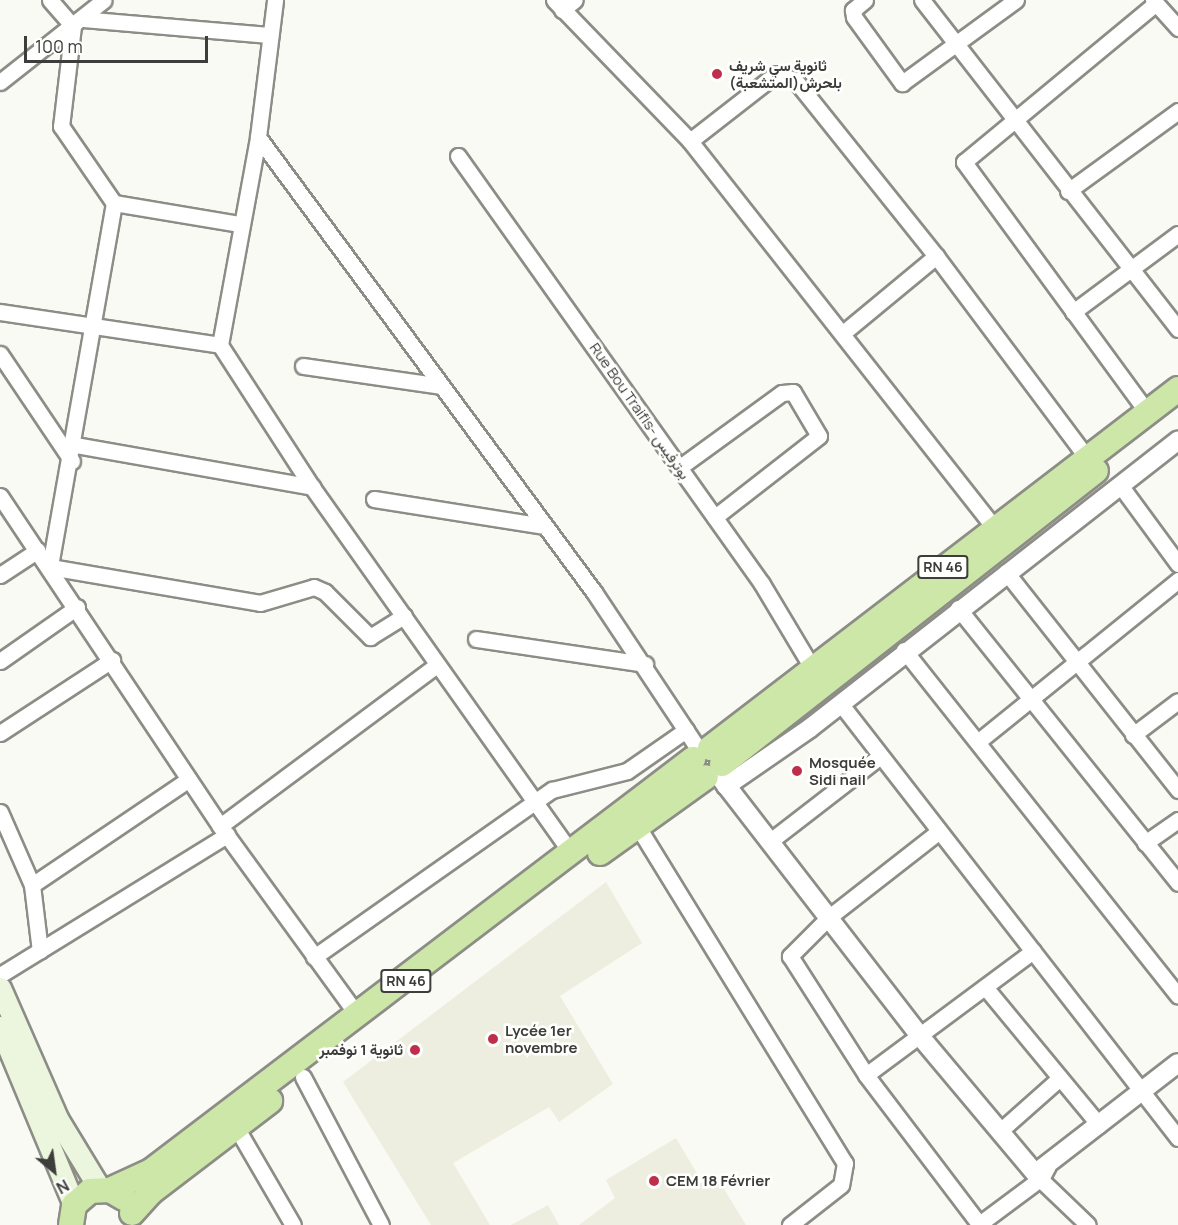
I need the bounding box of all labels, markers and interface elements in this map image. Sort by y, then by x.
scale bar [27,24,212,62]
text: 100 m [35,34,83,58]
place label: ثانوية سي شريف بلحرش(المتشعبة) [729,56,842,91]
marker: ثانوية سي شريف بلحرش(المتشعبة) [710,67,724,81]
street label: Rue Bou Traifis- بوترفيس [586,339,694,483]
road number: RN 46 [916,556,970,578]
place label: Mosquée Sidi nail [809,753,876,788]
marker: Mosquée Sidi nail [790,764,804,778]
road number: RN 46 [379,970,433,992]
place label: Lycée 1er novembre [505,1021,578,1056]
marker: Lycée 1er novembre [486,1032,500,1046]
place label: ثانوية 1 نوفمبر [319,1041,403,1059]
marker: ثانوية 1 نوفمبر [408,1043,422,1057]
north arrow [24,1141,84,1201]
place label: CEM 18 Février [666,1172,770,1190]
text: N [52,1174,73,1199]
marker: CEM 18 Février [647,1174,661,1188]

